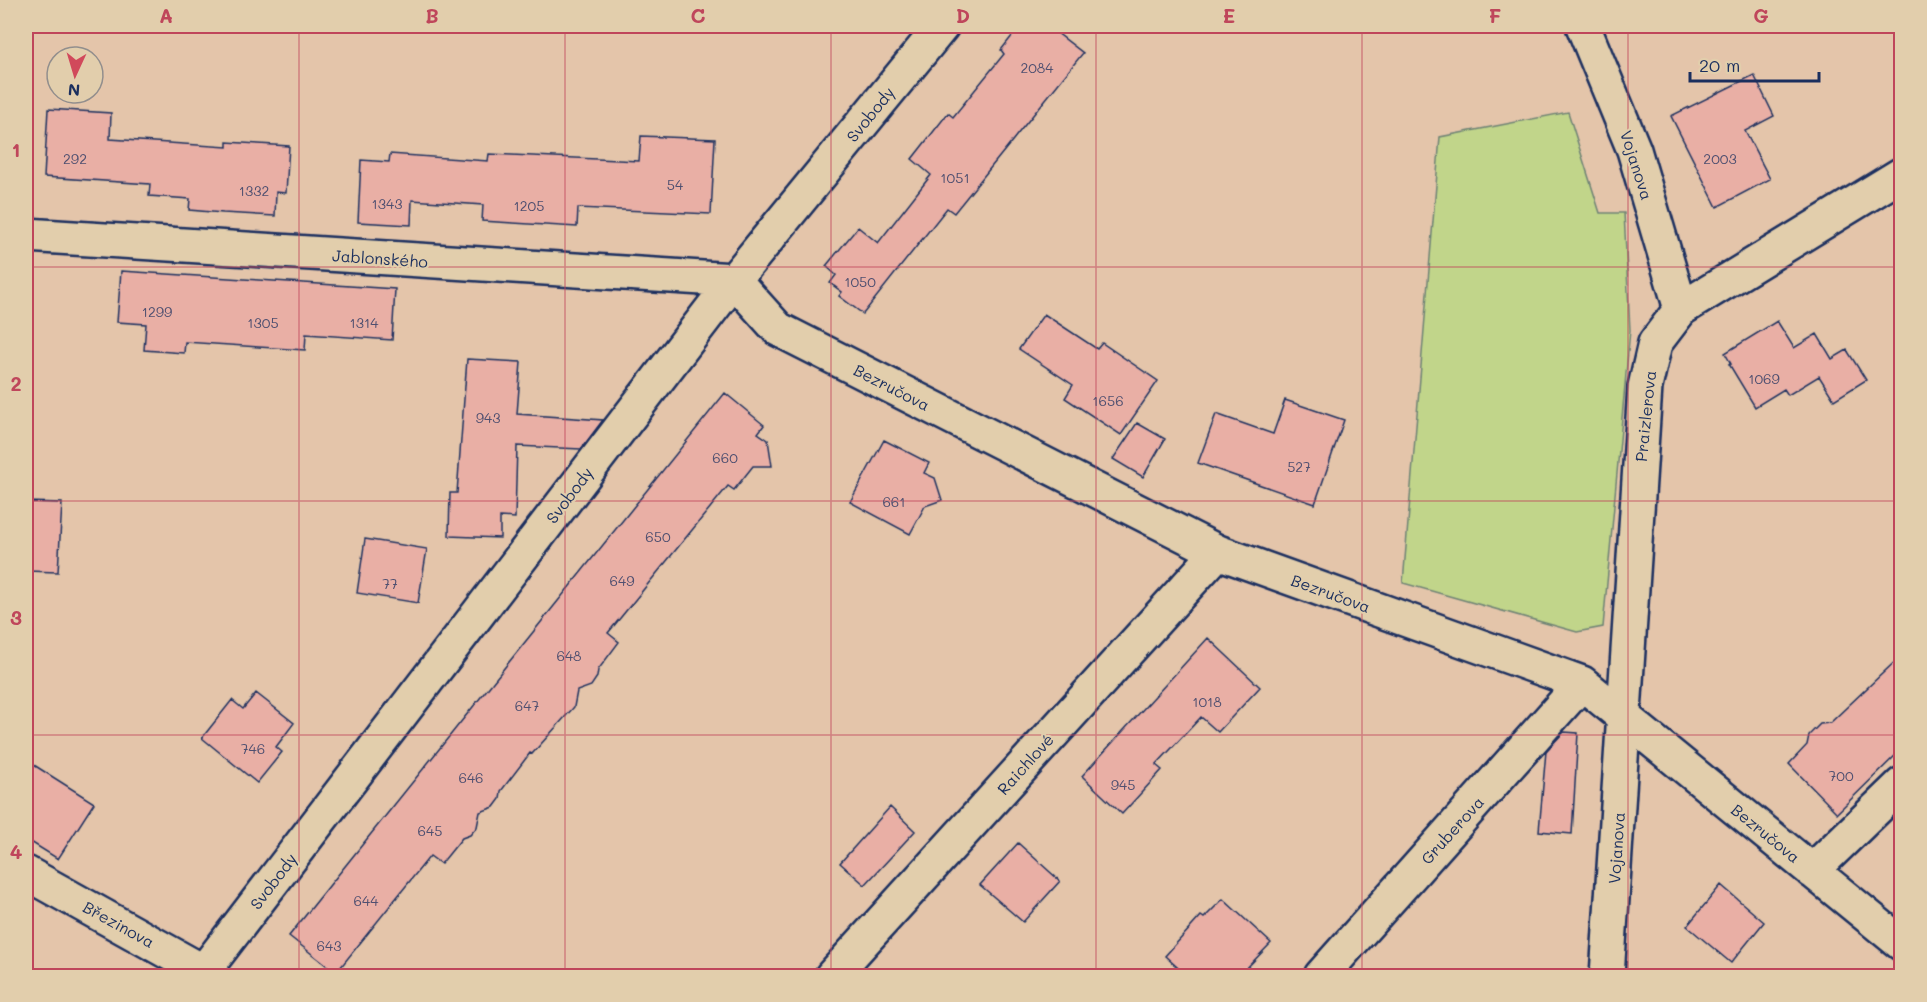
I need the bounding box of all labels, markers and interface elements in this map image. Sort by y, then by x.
text: A [159,2,173,28]
text: B [425,2,439,28]
text: C [691,2,706,28]
text: D [956,2,970,28]
text: E [1223,2,1235,28]
text: F [1489,2,1502,28]
text: G [1753,2,1769,28]
north arrow [45,45,105,105]
scale bar [1690,45,1819,83]
text: 20 m [1699,53,1740,77]
house number: 2084 [1020,58,1054,77]
text: N [67,80,81,101]
street label: Svobody [841,82,899,146]
street label: Vojanova [1616,128,1658,202]
text: 1 [12,136,20,162]
house number: 292 [63,149,87,168]
house number: 2003 [1703,149,1737,168]
house number: 1051 [940,168,970,187]
house number: 54 [667,175,684,194]
house number: 1332 [239,181,269,200]
house number: 1343 [372,194,402,213]
house number: 1205 [514,196,544,215]
street label: Jablonského [331,244,429,272]
house number: 1050 [844,272,876,291]
house number: 1299 [142,302,172,321]
house number: 1305 [247,313,279,332]
house number: 1314 [350,313,379,332]
street label: Bezručova [850,359,934,415]
street label: Praizlerova [1630,369,1660,463]
house number: 1069 [1748,369,1780,388]
text: 2 [10,370,22,396]
house number: 1656 [1092,391,1124,410]
house number: 943 [476,408,500,427]
house number: 660 [712,448,738,467]
house number: 527 [1287,457,1311,476]
street label: Svobody [541,463,597,527]
house number: 661 [882,492,906,511]
house number: 650 [645,527,671,546]
street label: Bezručova [1288,569,1374,617]
house number: 649 [610,571,634,590]
house number: 77 [382,574,398,593]
text: 3 [10,604,22,630]
house number: 648 [556,646,582,665]
house number: 1018 [1192,692,1222,711]
house number: 647 [515,696,539,715]
street label: Raichlové [992,729,1058,799]
house number: 746 [241,739,265,758]
house number: 700 [1828,766,1854,785]
house number: 646 [458,768,484,787]
house number: 945 [1111,775,1135,794]
street label: Gruberova [1416,791,1488,868]
street label: Bezručova [1727,799,1805,867]
street label: Vojanova [1603,811,1629,885]
house number: 645 [418,821,442,840]
text: 4 [10,838,23,864]
street label: Svobody [245,849,301,913]
house number: 644 [354,891,379,910]
street label: Březinova [80,896,158,952]
house number: 643 [317,936,341,955]

